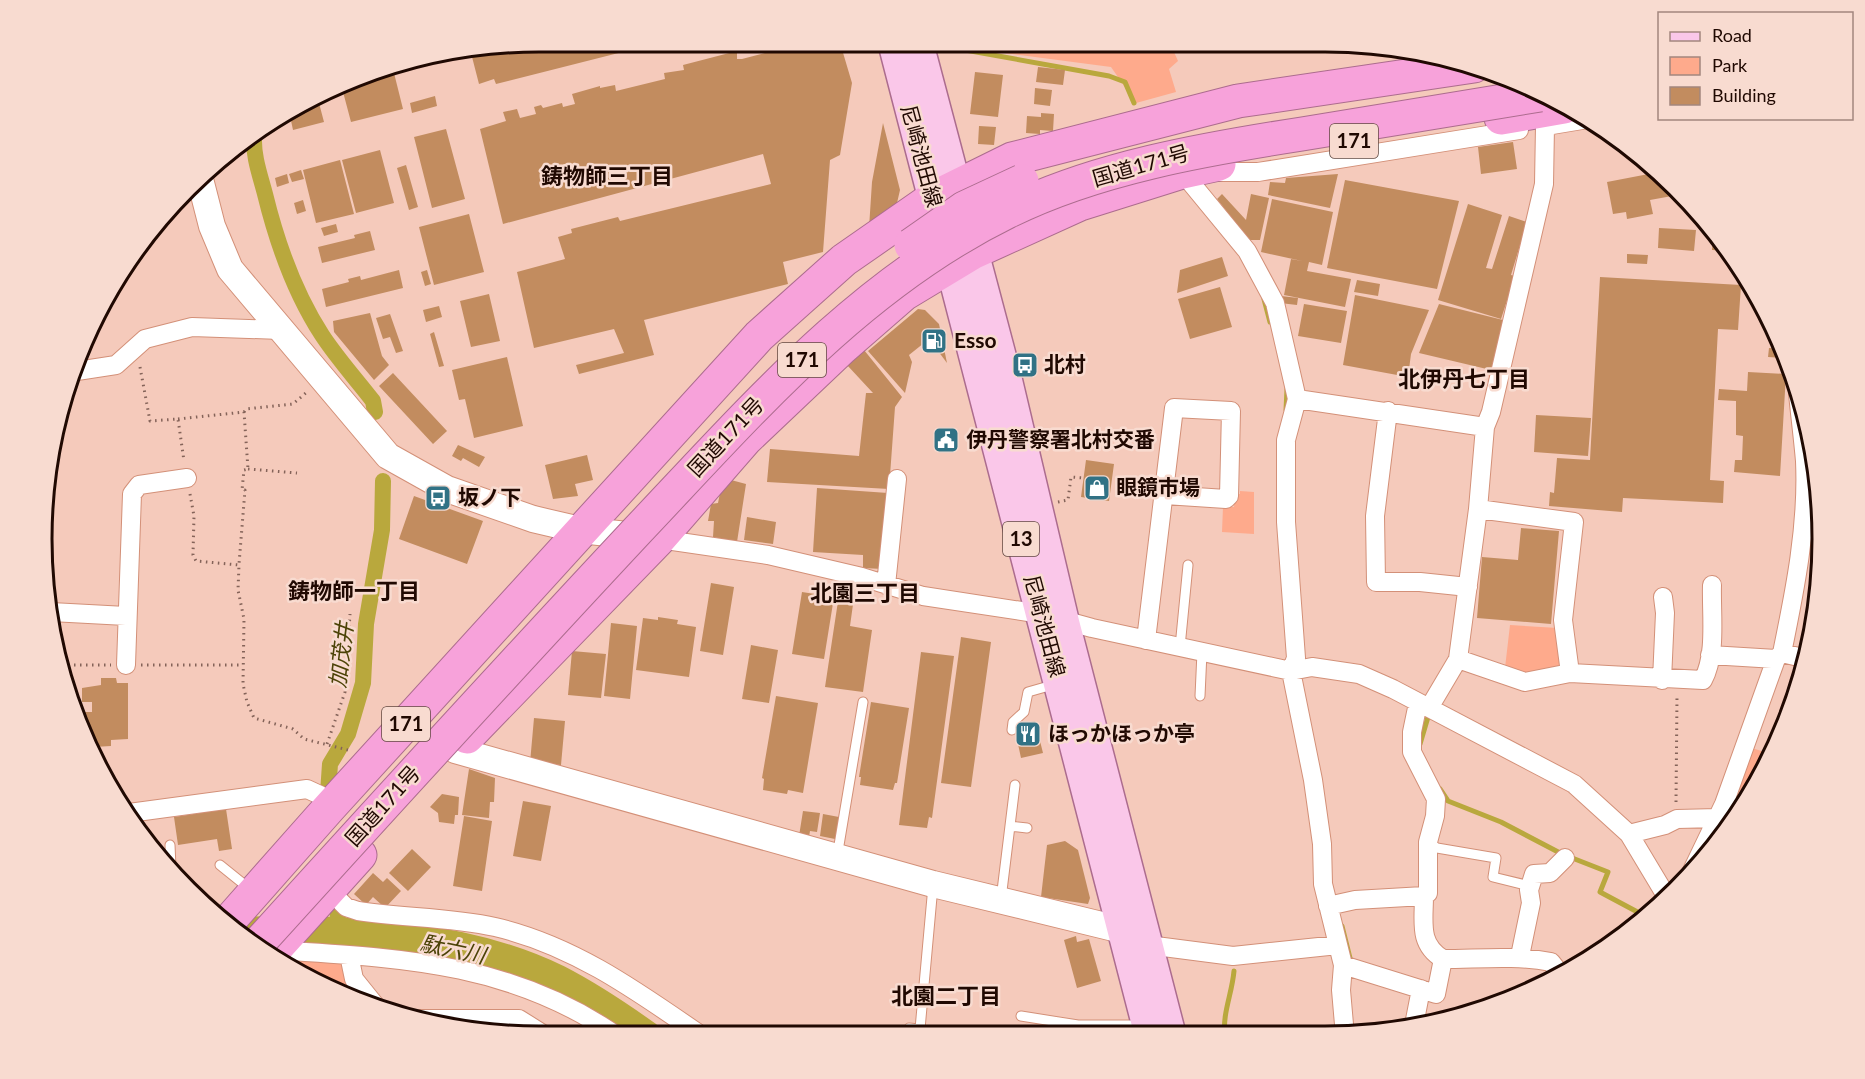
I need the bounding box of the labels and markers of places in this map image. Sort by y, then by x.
fuel station icon: Esso [919,326,949,356]
place label: Esso [954,327,996,352]
bus stop icon: 北村 [1010,350,1040,380]
place label: 北村 [1044,351,1086,376]
public building icon: 伊丹警察署北村交番 [931,425,961,455]
place label: 伊丹警察署北村交番 [966,426,1155,451]
shop icon: 眼鏡市場 [1082,473,1112,503]
place label: 眼鏡市場 [1116,474,1200,499]
bus stop icon: 坂ノ下 [423,483,453,513]
place label: 坂ノ下 [458,484,521,509]
restaurant icon: ほっかほっか亭 [1013,719,1043,749]
place label: ほっかほっか亭 [1048,720,1195,745]

